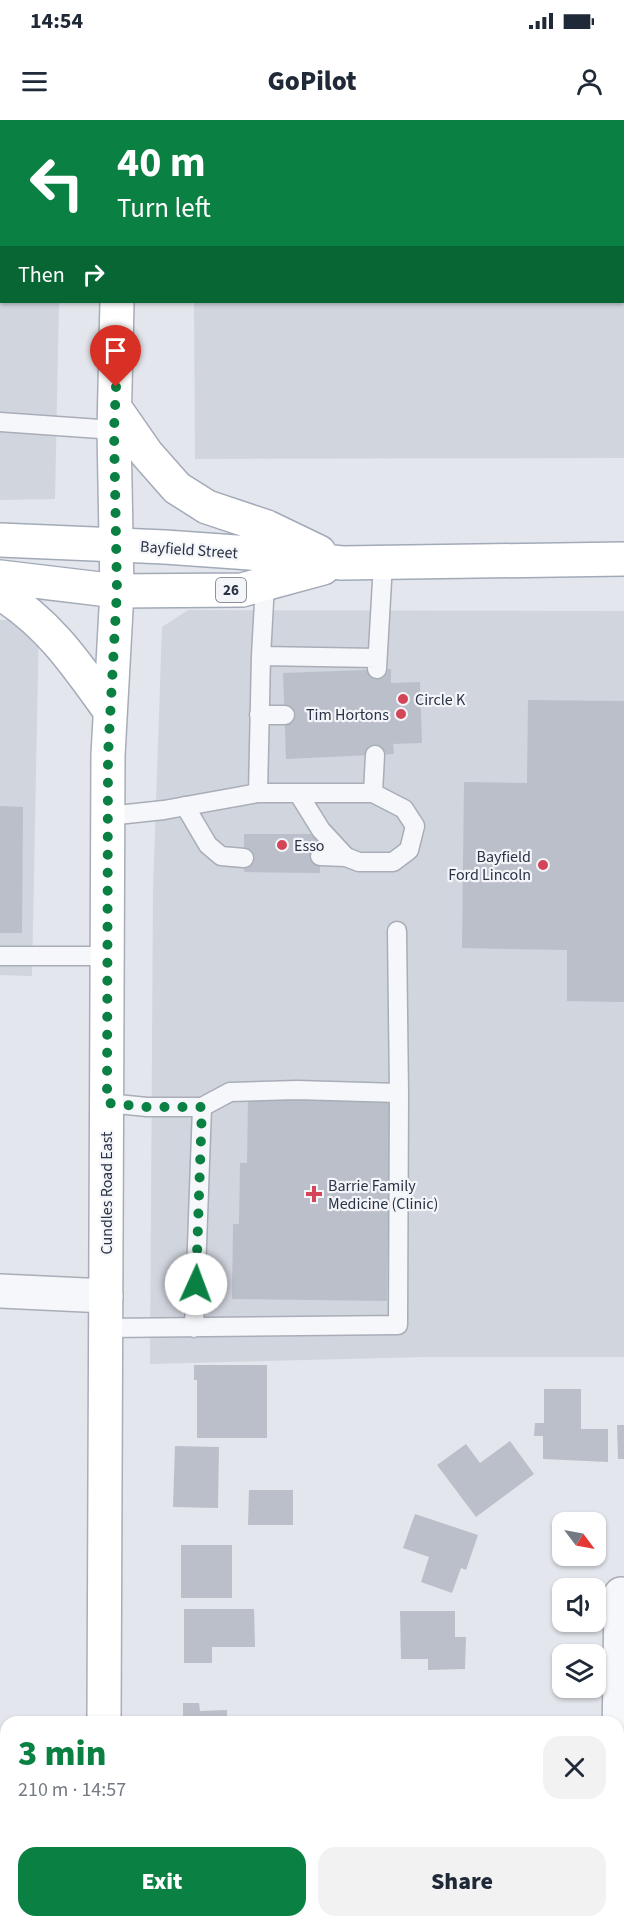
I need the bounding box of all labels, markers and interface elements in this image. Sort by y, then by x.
text: 14:54 [30,5,83,37]
text: GoPilot [267,62,357,101]
icon: menu [18,65,51,98]
icon: person [573,65,606,98]
text: 40 m [117,133,206,193]
icon: left [18,144,96,222]
text: Turn left [117,189,211,228]
icon: right [77,258,110,291]
text: Then [18,259,65,291]
pin [90,325,141,387]
icon: arrive [99,334,132,367]
street label: Bayfield Street [139,536,239,564]
road number: 26 [216,578,246,602]
place label: Circle K [415,689,466,711]
marker: Circle K [396,692,410,706]
place label: Tim Hortons [306,704,389,726]
marker: Tim Hortons [394,707,408,721]
place label: Esso [294,835,325,857]
marker: Esso [275,838,289,852]
place label: Bayfield Ford Lincoln [448,846,531,886]
marker: Bayfield Ford Lincoln [536,858,550,872]
street label: Cundles Road East [96,1131,118,1255]
place label: Barrie Family Medicine (Clinic) [328,1175,438,1215]
marker: Barrie Family Medicine (Clinic) [305,1185,323,1203]
position arrow [164,1252,228,1316]
north arrow [552,1512,606,1566]
map controls [552,1512,606,1698]
button: sound [552,1578,606,1632]
button: layers [552,1644,606,1698]
text: 3 min [18,1728,106,1779]
button: close [543,1736,606,1799]
text: 210 m · 14:57 [18,1776,126,1804]
button: Exit [18,1847,306,1916]
button: Share [318,1847,606,1916]

